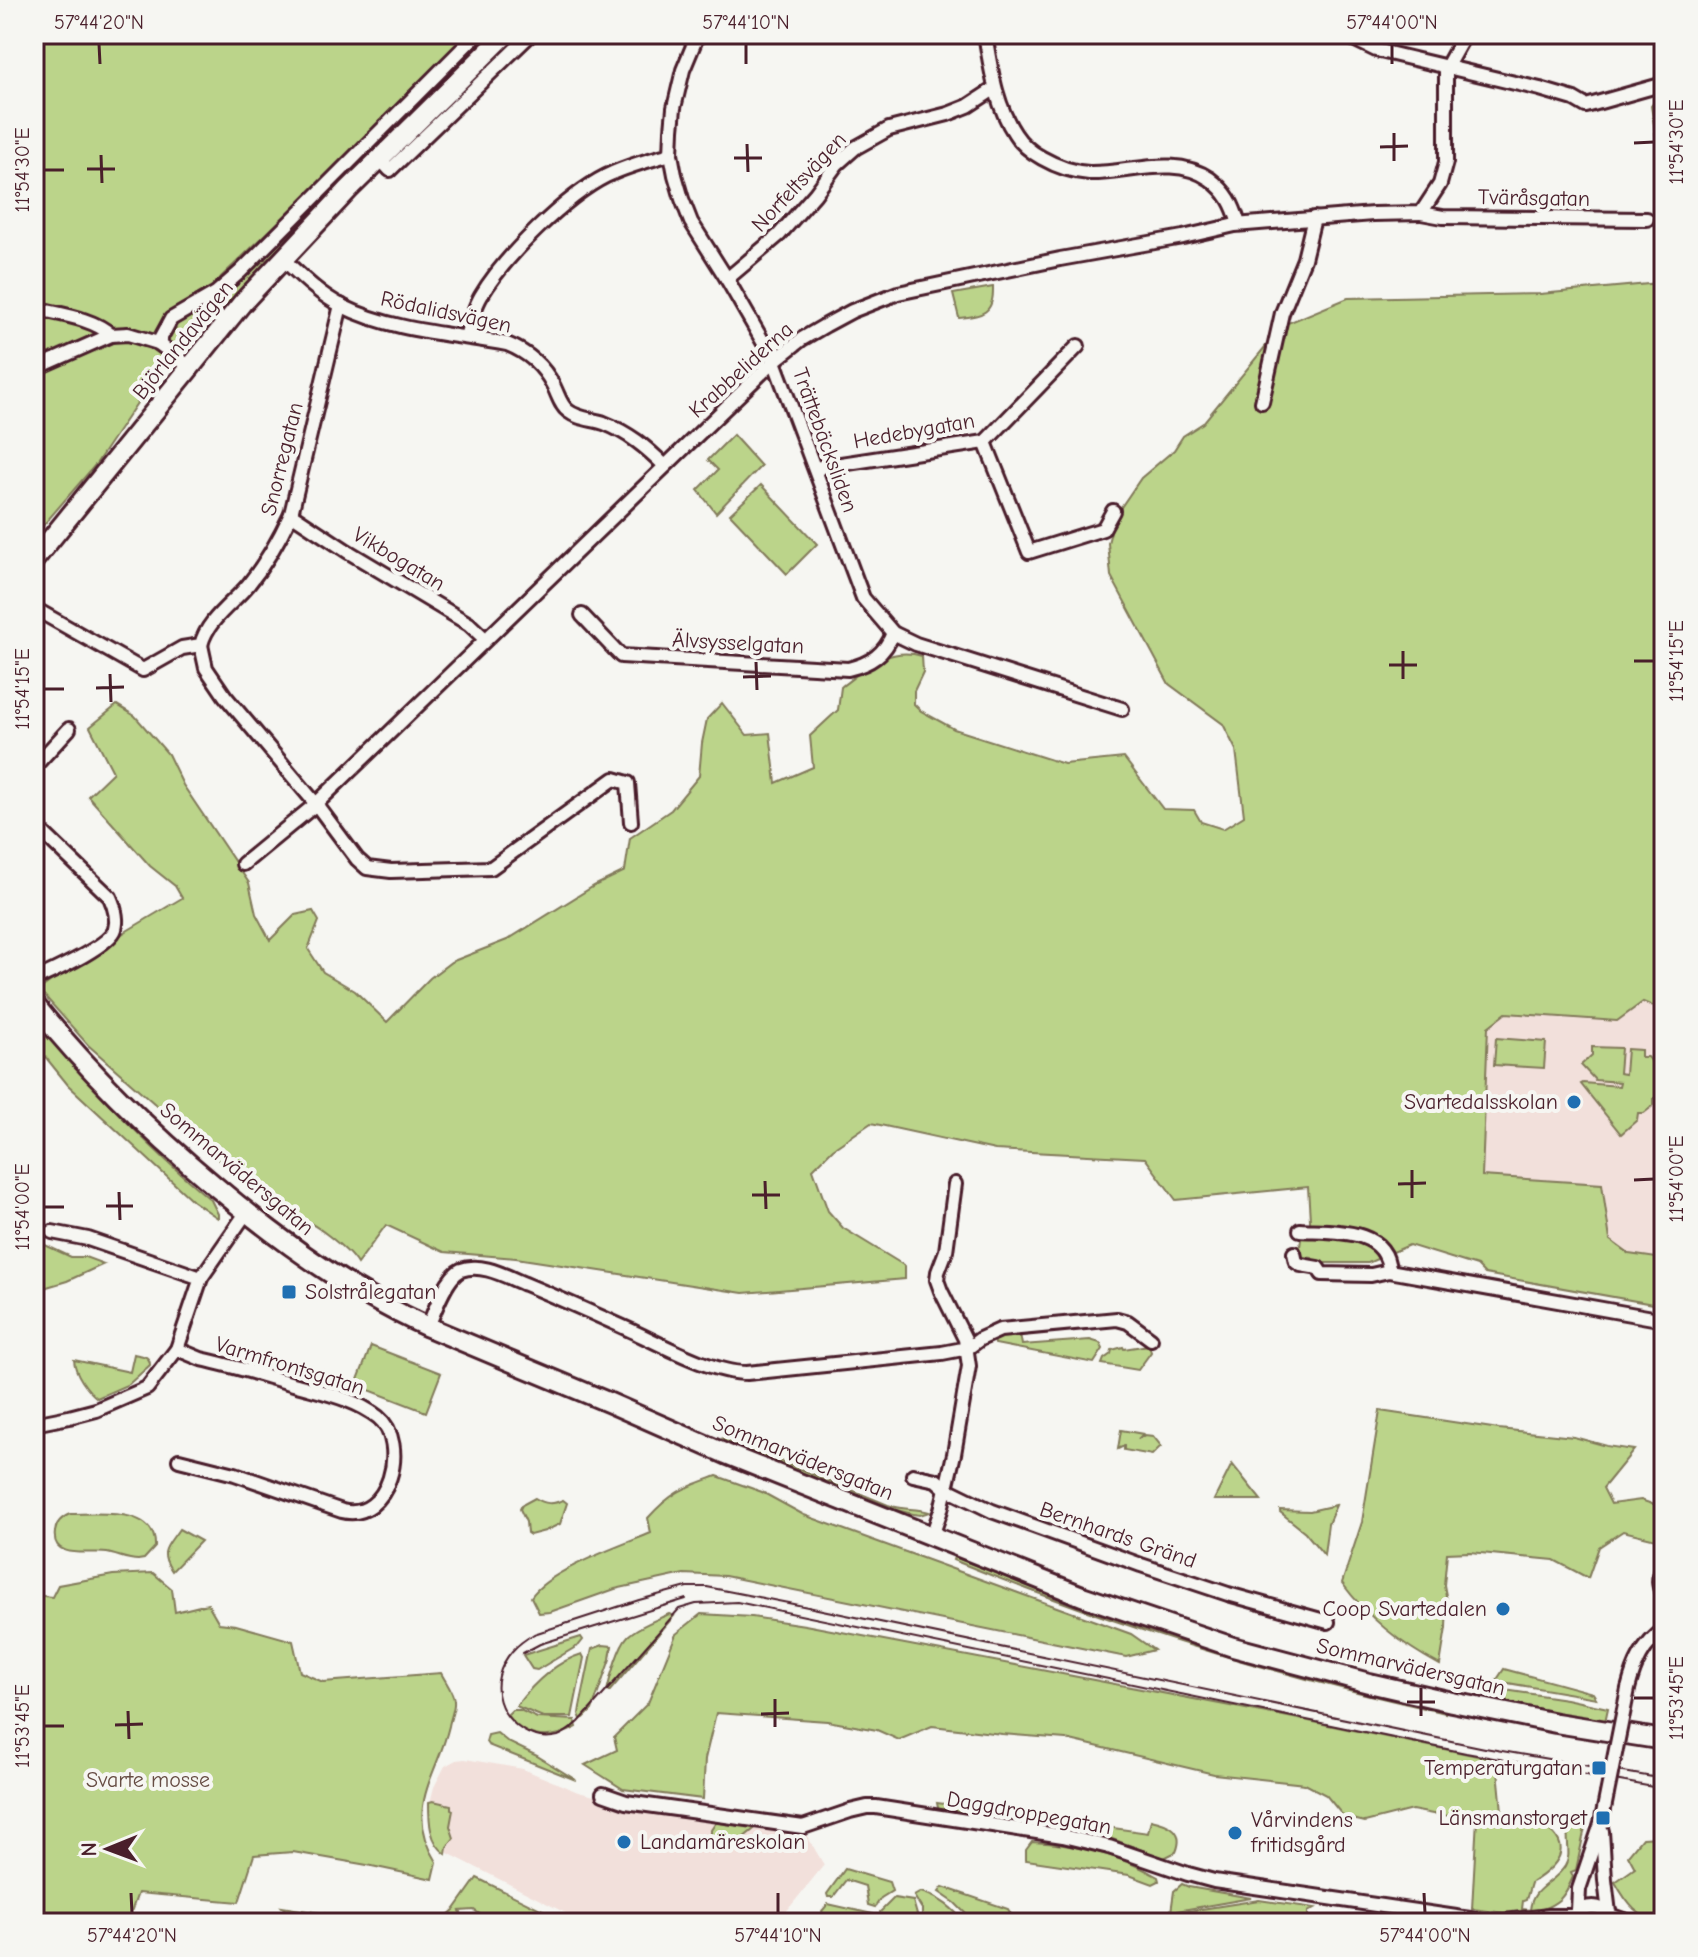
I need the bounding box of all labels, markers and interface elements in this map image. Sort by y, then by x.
text: 57°44'20"N [54,11,144,34]
text: 57°44'10"N [702,11,790,34]
text: 57°44'00"N [1346,11,1438,34]
text: 11°54'30"E [1665,99,1688,185]
text: 11°54'30"E [11,127,34,213]
street label: Norfeltsvägen [746,127,852,237]
street label: Tväråsgatan [1478,184,1590,212]
street label: Björlandavägen [127,275,239,405]
street label: Rödalidsvägen [378,285,514,339]
street label: Krabbeliderna [684,316,798,424]
street label: Trättebäcksliden [787,364,863,516]
street label: Snorregatan [255,399,309,519]
street label: Hedebygatan [851,408,977,454]
street label: Vikbogatan [348,521,450,597]
text: 11°54'15"E [1665,620,1688,702]
street label: Älvsysselgatan [671,627,805,659]
text: 11°54'15"E [11,648,34,730]
place label: Svartedalsskolan [1404,1089,1558,1115]
marker: Svartedalsskolan [1565,1093,1583,1111]
street label: Sommarvädersgatan [155,1097,319,1241]
text: 11°54'00"E [1665,1135,1688,1223]
text: 11°54'00"E [11,1163,34,1251]
place label: Solstrålegatan [305,1279,437,1305]
marker: Solstrålegatan [280,1283,298,1301]
street label: Varmfrontsgatan [212,1331,368,1401]
street label: Sommarvädersgatan [709,1410,897,1506]
street label: Bernhards Gränd [1036,1496,1200,1574]
place label: Coop Svartedalen [1323,1596,1487,1622]
marker: Coop Svartedalen [1494,1600,1512,1618]
street label: Sommarvädersgatan [1314,1633,1508,1701]
text: 11°53'45"E [1665,1656,1688,1740]
text: 11°53'45"E [11,1684,34,1768]
place label: Temperaturgatan [1424,1755,1583,1781]
marker: Temperaturgatan [1590,1759,1608,1777]
park label: Svarte mosse [86,1767,210,1793]
street label: Daggdroppegatan [945,1786,1113,1840]
place label: Länsmanstorget [1438,1805,1588,1831]
place label: Vårvindens fritidsgård [1250,1807,1353,1858]
north arrow [68,1809,148,1889]
marker: Länsmanstorget [1594,1809,1612,1827]
marker: Vårvindens fritidsgård [1226,1824,1244,1842]
place label: Landamäreskolan [640,1829,805,1855]
marker: Landamäreskolan [615,1833,633,1851]
text: N [76,1842,102,1857]
text: 57°44'20"N [87,1924,177,1947]
text: 57°44'10"N [734,1924,822,1947]
text: 57°44'00"N [1379,1924,1471,1947]

